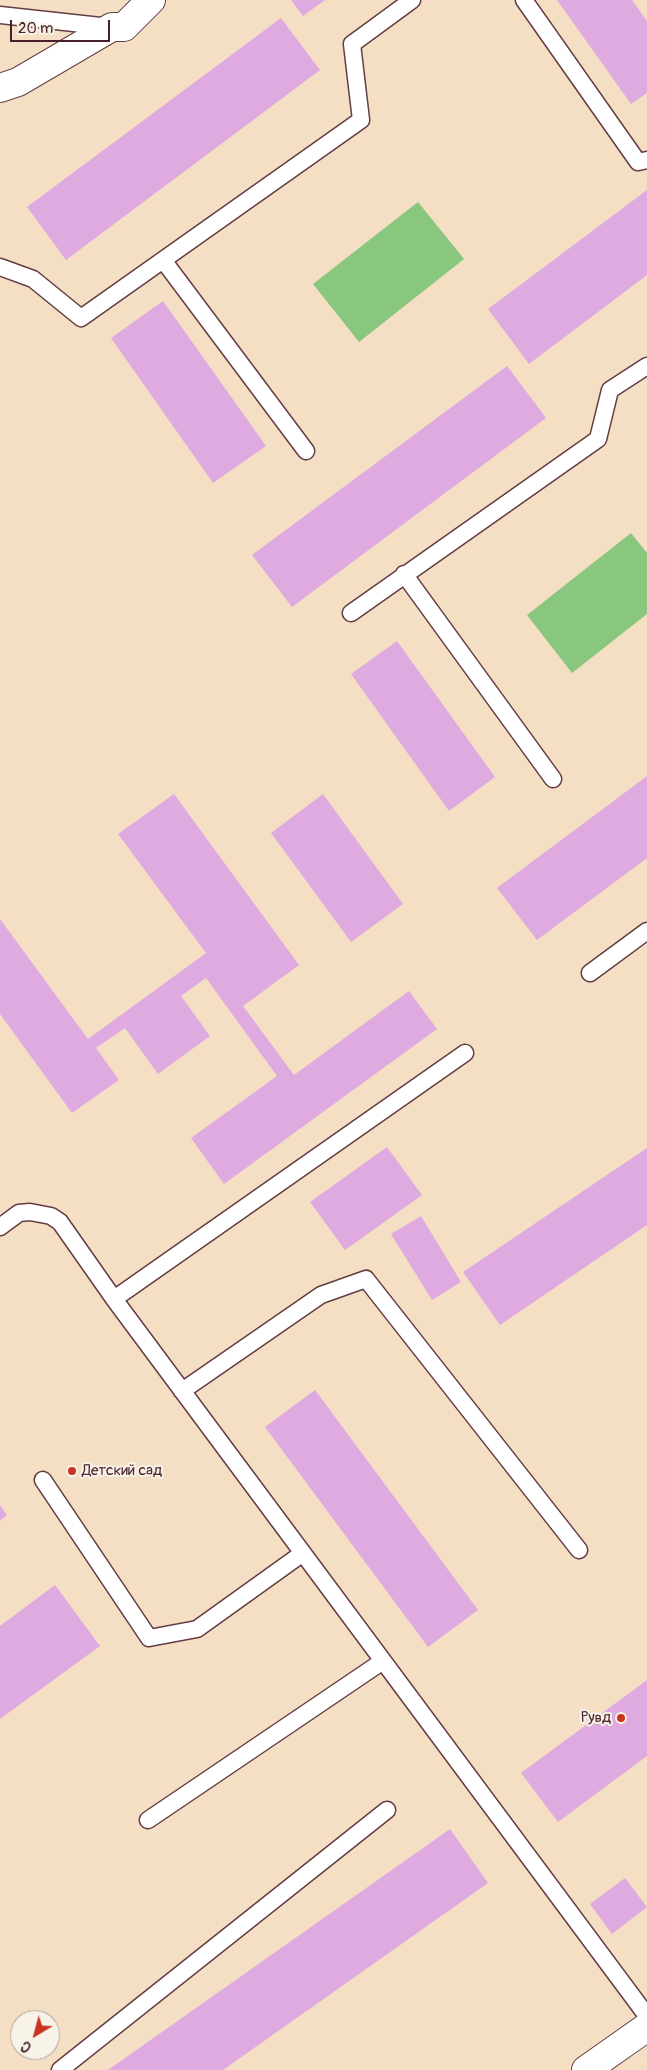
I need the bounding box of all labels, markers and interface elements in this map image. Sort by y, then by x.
scale bar [12,10,112,42]
text: 20 m [18,19,53,38]
place label: Детский сад [82,1462,162,1480]
marker: Детский сад [66,1465,78,1477]
place label: Рувд [581,1709,611,1727]
marker: Рувд [615,1712,627,1724]
north arrow [10,2010,60,2060]
text: С [18,2037,35,2056]

